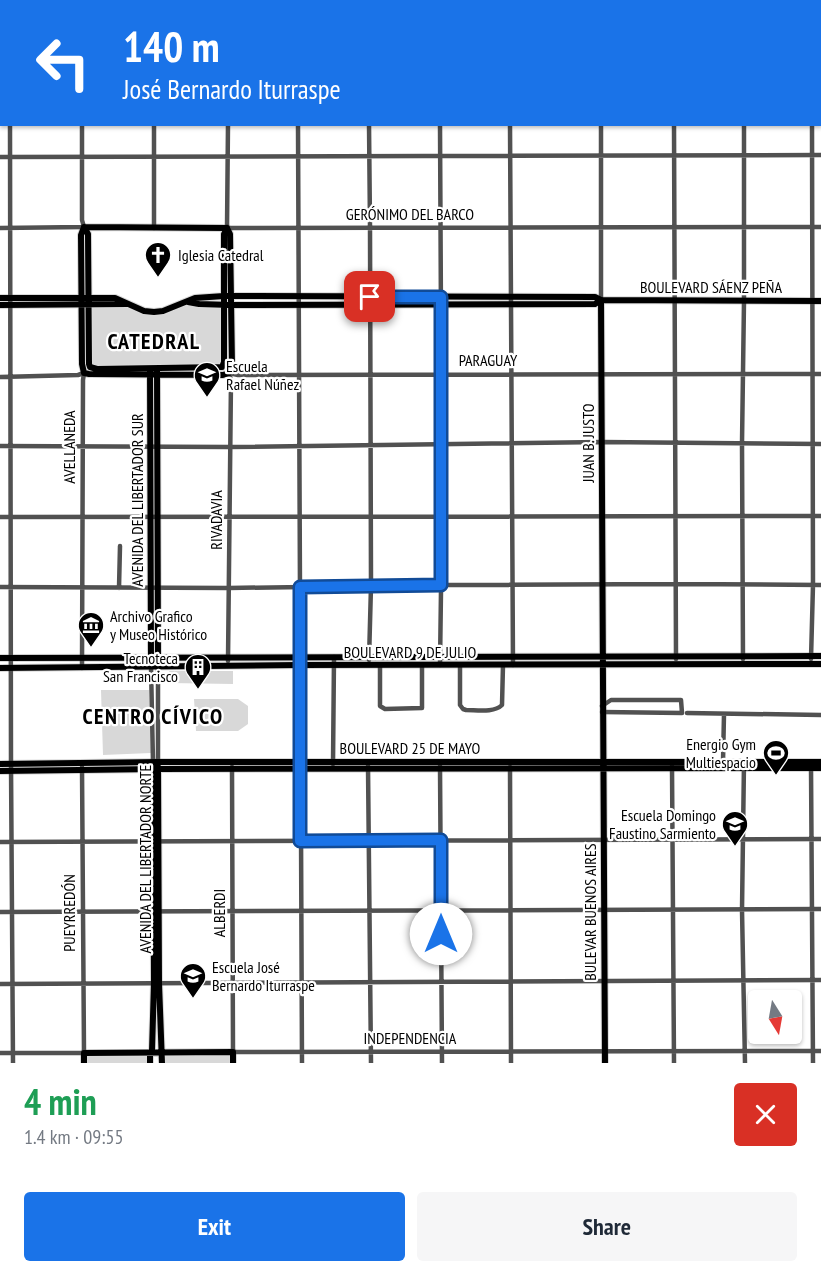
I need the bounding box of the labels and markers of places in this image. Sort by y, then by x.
church icon: Iglesia Catedral [143,240,173,278]
place label: Iglesia Catedral [178,245,264,265]
pin [344,271,395,322]
place label: Escuela Rafael Núñez [226,356,299,394]
school or university icon: Escuela Rafael Núñez [192,360,222,398]
place label: Archivo Grafico y Museo Histórico [110,606,207,644]
museum icon: Archivo Grafico y Museo Histórico [76,610,106,648]
place label: Tecnoteca San Francisco [103,648,178,686]
building icon: Tecnoteca San Francisco [183,652,213,690]
place label: Energio Gym Multiespacio [686,734,756,772]
sports icon: Energio Gym Multiespacio [761,738,791,776]
place label: Escuela Domingo Faustino Sarmiento [609,805,716,843]
school or university icon: Escuela Domingo Faustino Sarmiento [720,809,750,847]
place label: Escuela José Bernardo Iturraspe [212,957,315,995]
school or university icon: Escuela José Bernardo Iturraspe [178,961,208,999]

